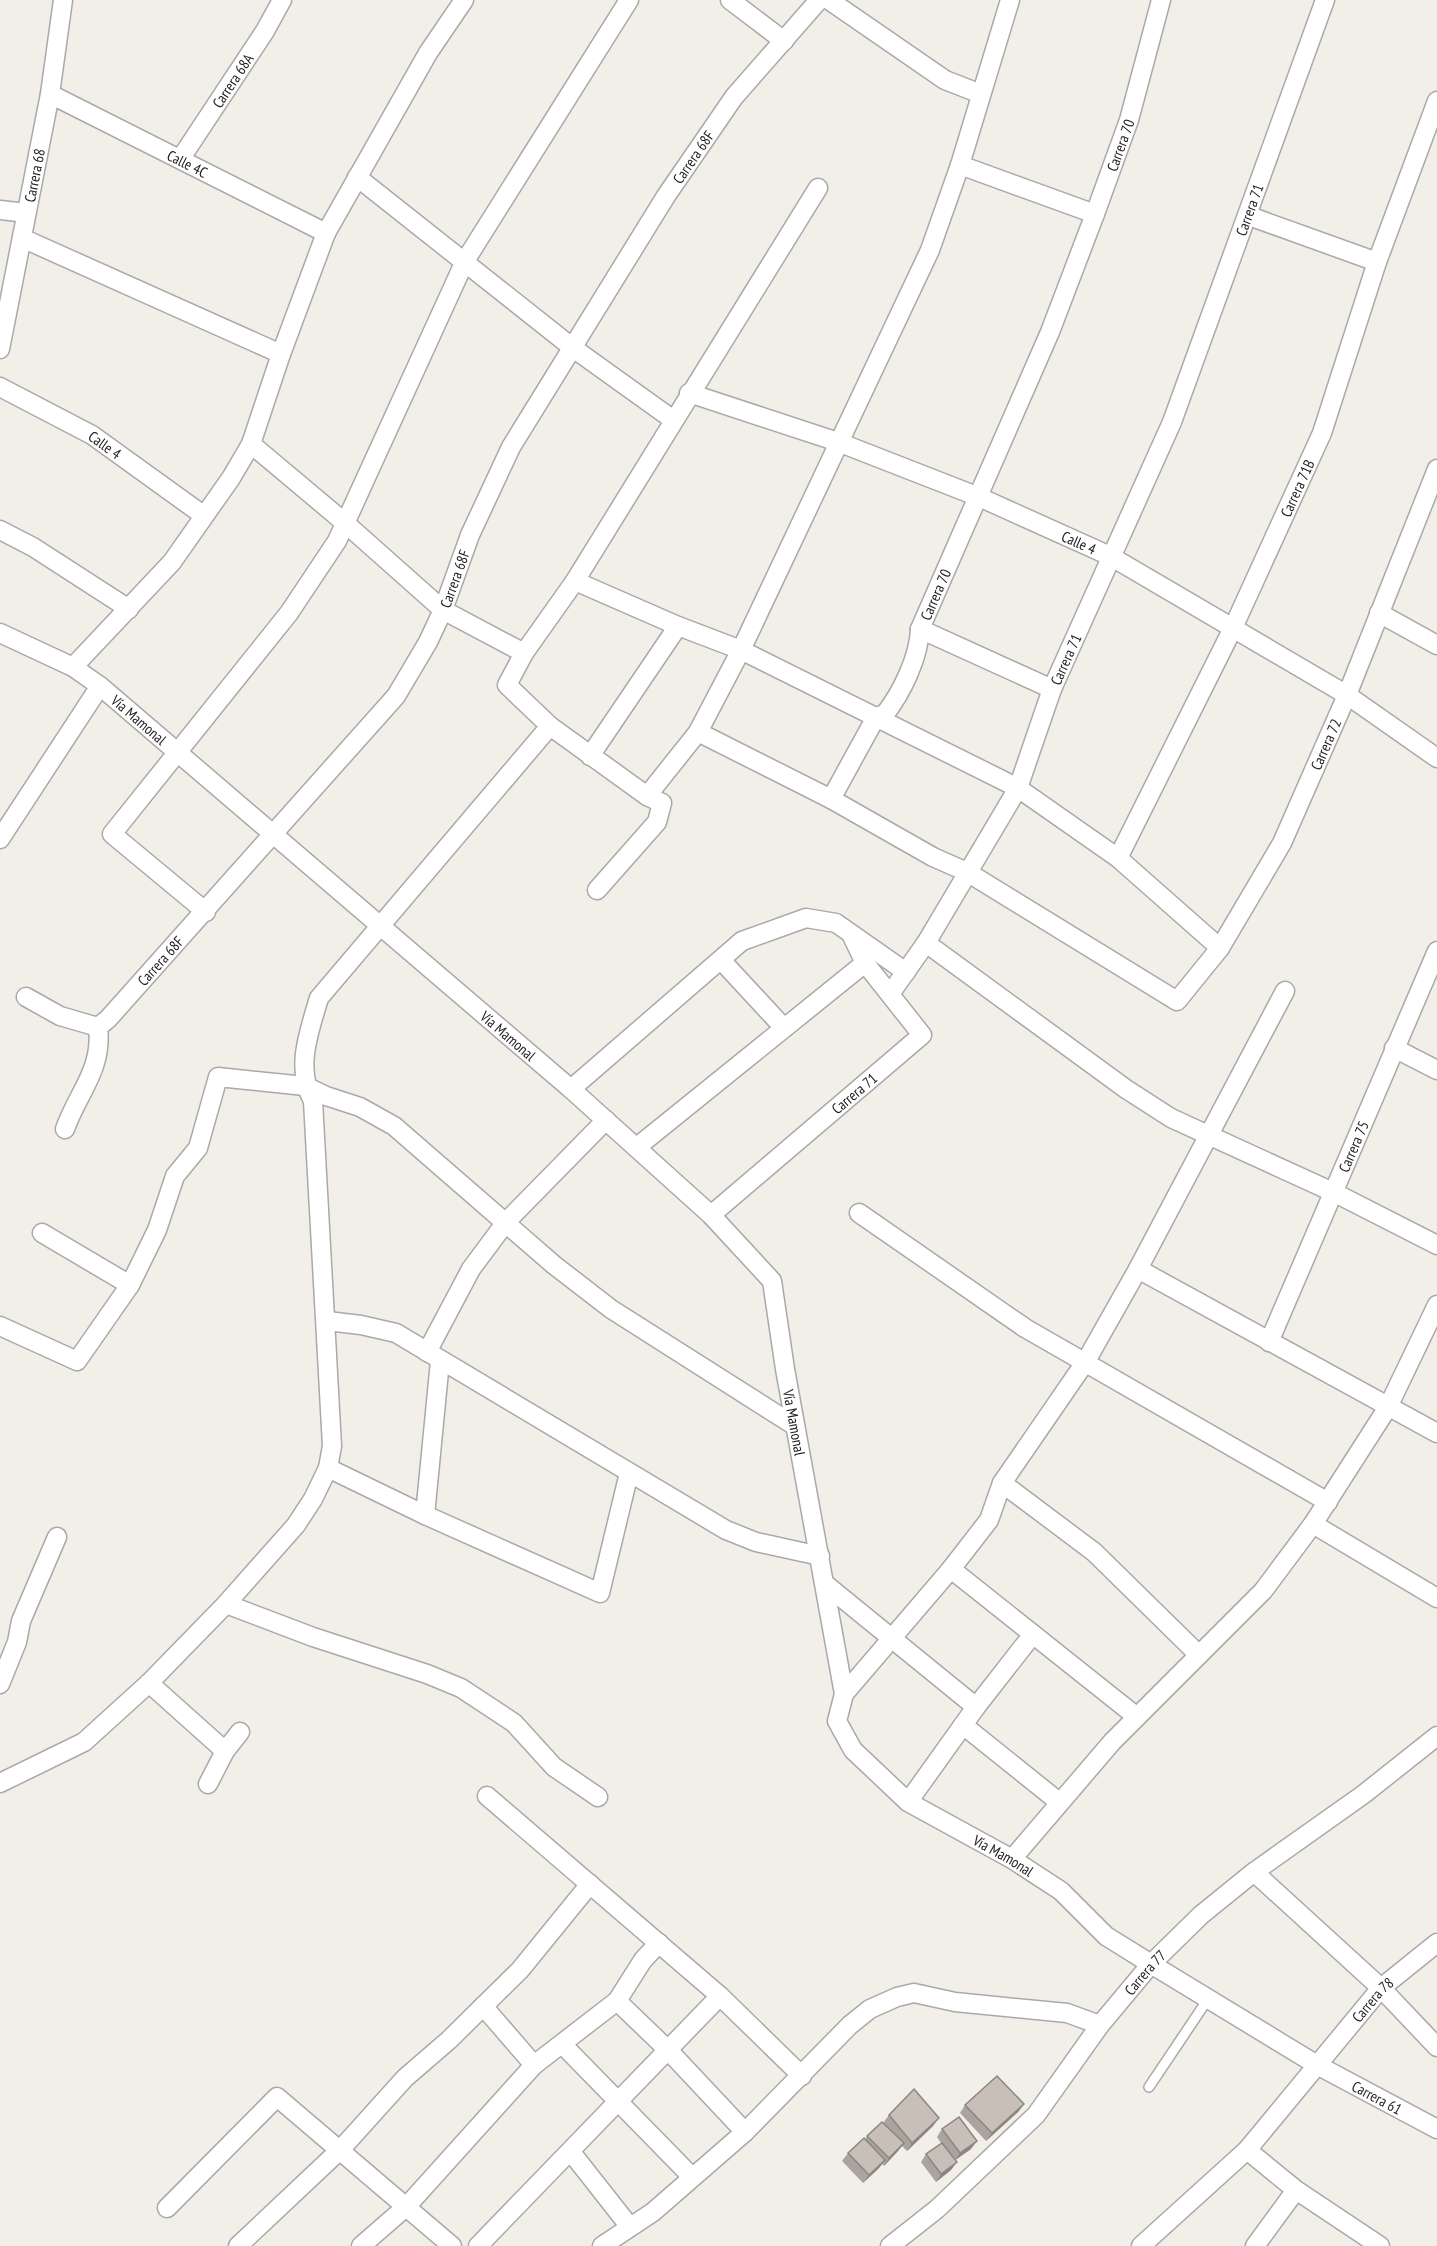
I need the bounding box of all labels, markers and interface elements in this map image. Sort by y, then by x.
street label: Carrera 68A [208,49,258,111]
street label: Carrera 70 [1102,116,1138,174]
street label: Carrera 68F [668,127,718,187]
street label: Calle 4C [164,145,211,181]
street label: Carrera 68 [20,147,49,204]
street label: Carrera 71 [1231,181,1267,238]
street label: Calle 4 [85,426,125,463]
street label: Carrera 71B [1276,456,1318,520]
street label: Calle 4 [1059,526,1100,558]
street label: Carrera 68F [435,547,473,610]
street label: Carrera 70 [916,566,955,623]
street label: Carrera 71 [1046,631,1085,688]
street label: Vía Mamonal [107,690,171,749]
street label: Carrera 72 [1306,716,1345,773]
street label: Carrera 68F [133,932,187,989]
street label: Vía Mamonal [476,1006,540,1065]
street label: Carrera 71 [827,1068,881,1118]
street label: Carrera 75 [1334,1118,1372,1175]
street label: Vía Mamonal [779,1387,810,1458]
street label: Vía Mamonal [969,1830,1038,1880]
street label: Carrera 77 [1120,1946,1170,1999]
street label: Carrera 78 [1347,1973,1397,2026]
street label: Carrera 61 [1349,2076,1406,2118]

